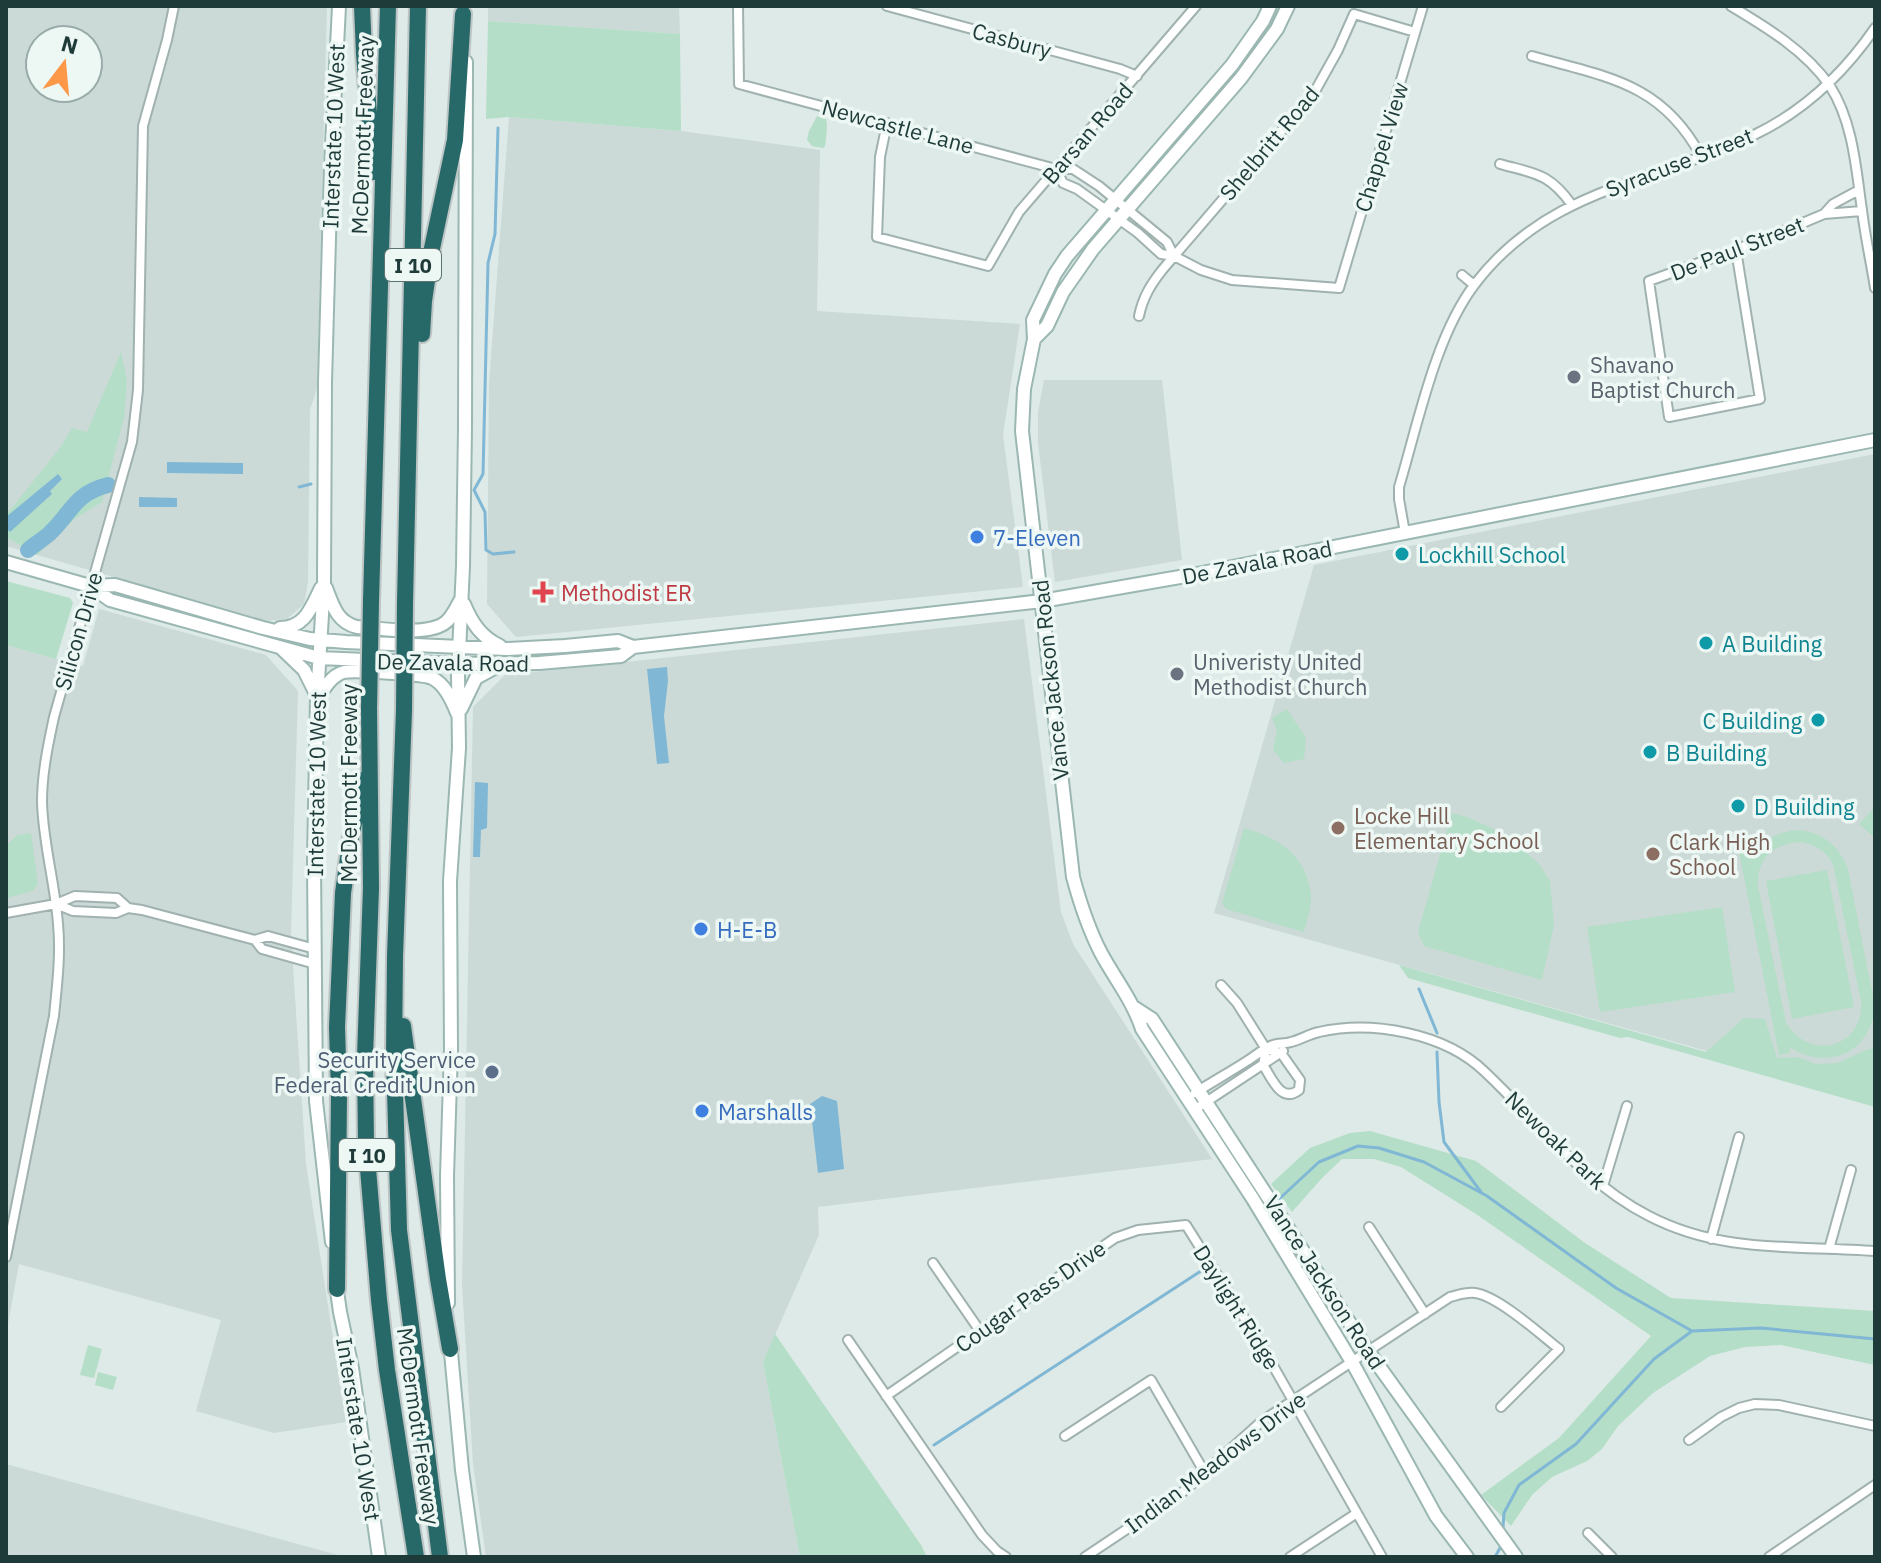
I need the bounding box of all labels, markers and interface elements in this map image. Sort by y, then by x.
street label: Casbury [969,16,1055,64]
north arrow [24,24,104,104]
text: N [58,28,81,60]
street label: McDermott Freeway [344,35,380,235]
street label: Interstate 10 West [315,43,351,229]
street label: Barsan Road [1035,76,1139,190]
street label: Chappel View [1347,78,1415,216]
street label: Shelbritt Road [1213,80,1325,206]
street label: Newcastle Lane [819,92,977,160]
street label: Syracuse Street [1601,121,1757,203]
street label: De Paul Street [1666,209,1808,287]
road number: I 10 [385,249,441,281]
place label: Shavano Baptist Church [1590,350,1736,404]
marker: Shavano Baptist Church [1565,368,1583,386]
place label: 7-Eleven [993,523,1081,552]
marker: 7-Eleven [968,528,986,546]
street label: De Zavala Road [1180,533,1334,591]
place label: Lockhill School [1418,540,1566,569]
marker: Lockhill School [1393,545,1411,563]
street label: Silicon Drive [47,568,109,694]
place label: Methodist ER [561,578,692,607]
street label: Vance Jackson Road [1025,578,1075,782]
marker: Methodist ER [532,581,554,603]
place label: A Building [1722,629,1822,658]
marker: A Building [1697,634,1715,652]
street label: De Zavala Road [377,646,529,678]
place label: Univeristy United Methodist Church [1193,647,1367,701]
marker: Univeristy United Methodist Church [1168,665,1186,683]
street label: McDermott Freeway [334,683,363,883]
street label: Interstate 10 West [300,691,332,877]
place label: C Building [1702,706,1802,735]
marker: C Building [1809,711,1827,729]
place label: B Building [1666,738,1767,767]
marker: B Building [1641,743,1659,761]
place label: D Building [1754,792,1855,821]
marker: D Building [1729,797,1747,815]
place label: Locke Hill Elementary School [1354,801,1540,855]
marker: Locke Hill Elementary School [1329,819,1347,837]
place label: Clark High School [1669,827,1770,881]
marker: Clark High School [1644,845,1662,863]
place label: H-E-B [717,915,777,944]
marker: H-E-B [692,920,710,938]
place label: Security Service Federal Credit Union [274,1045,476,1099]
marker: Security Service Federal Credit Union [483,1063,501,1081]
street label: Newoak Park [1499,1085,1613,1196]
place label: Marshalls [718,1097,813,1126]
marker: Marshalls [693,1102,711,1120]
road number: I 10 [339,1139,395,1171]
street label: Vance Jackson Road [1258,1189,1392,1375]
street label: Cougar Pass Drive [949,1233,1111,1359]
street label: Daylight Ridge [1187,1239,1287,1375]
street label: McDermott Freeway [391,1325,447,1527]
street label: Interstate 10 West [330,1335,388,1523]
street label: Indian Meadows Drive [1119,1384,1311,1540]

